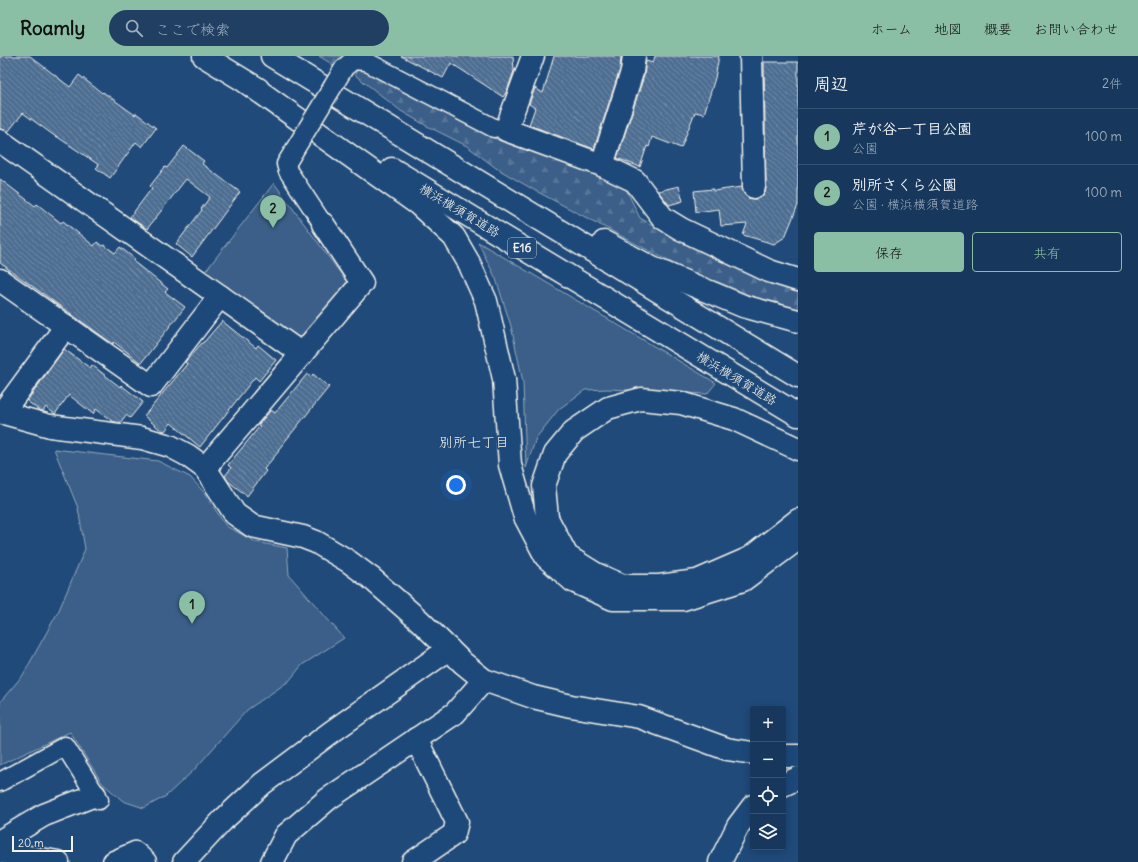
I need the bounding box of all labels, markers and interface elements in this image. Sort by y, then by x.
search box [109,10,389,46]
text: Roamly [20,16,85,40]
icon: search [123,17,145,39]
text: ここで検索 [155,20,230,39]
text: ホーム [871,20,912,38]
text: 地図 [934,20,962,38]
text: 概要 [984,20,1012,38]
text: お問い合わせ [1034,20,1118,38]
text: 周辺 [814,73,848,95]
text: 2件 [1102,75,1122,92]
text: 芹が谷一丁目公園 [852,119,972,138]
text: 1 [824,128,830,145]
text: 100 m [1085,128,1122,145]
text: 公園 [852,140,878,157]
text: 別所さくら公園 [852,175,957,194]
street label: 横浜横須賀道路 [416,180,503,241]
text: 2 [823,184,831,201]
text: 100 m [1085,184,1122,201]
pin: 2 [260,195,286,228]
text: 公園 · 横浜横須賀道路 [852,196,978,213]
button: 保存 [814,232,964,272]
button: 共有 [972,232,1122,272]
road number: E16 [508,238,536,258]
street label: 横浜横須賀道路 [693,348,780,409]
district label: 別所七丁目 [439,433,509,451]
your location [446,475,466,495]
pin: 1 [179,591,205,624]
map controls [750,706,786,850]
button: + [750,706,786,742]
button: − [750,742,786,778]
button: locate [750,778,786,814]
button: layers [750,814,786,850]
scale bar [12,834,73,853]
text: 20 m [18,836,44,850]

